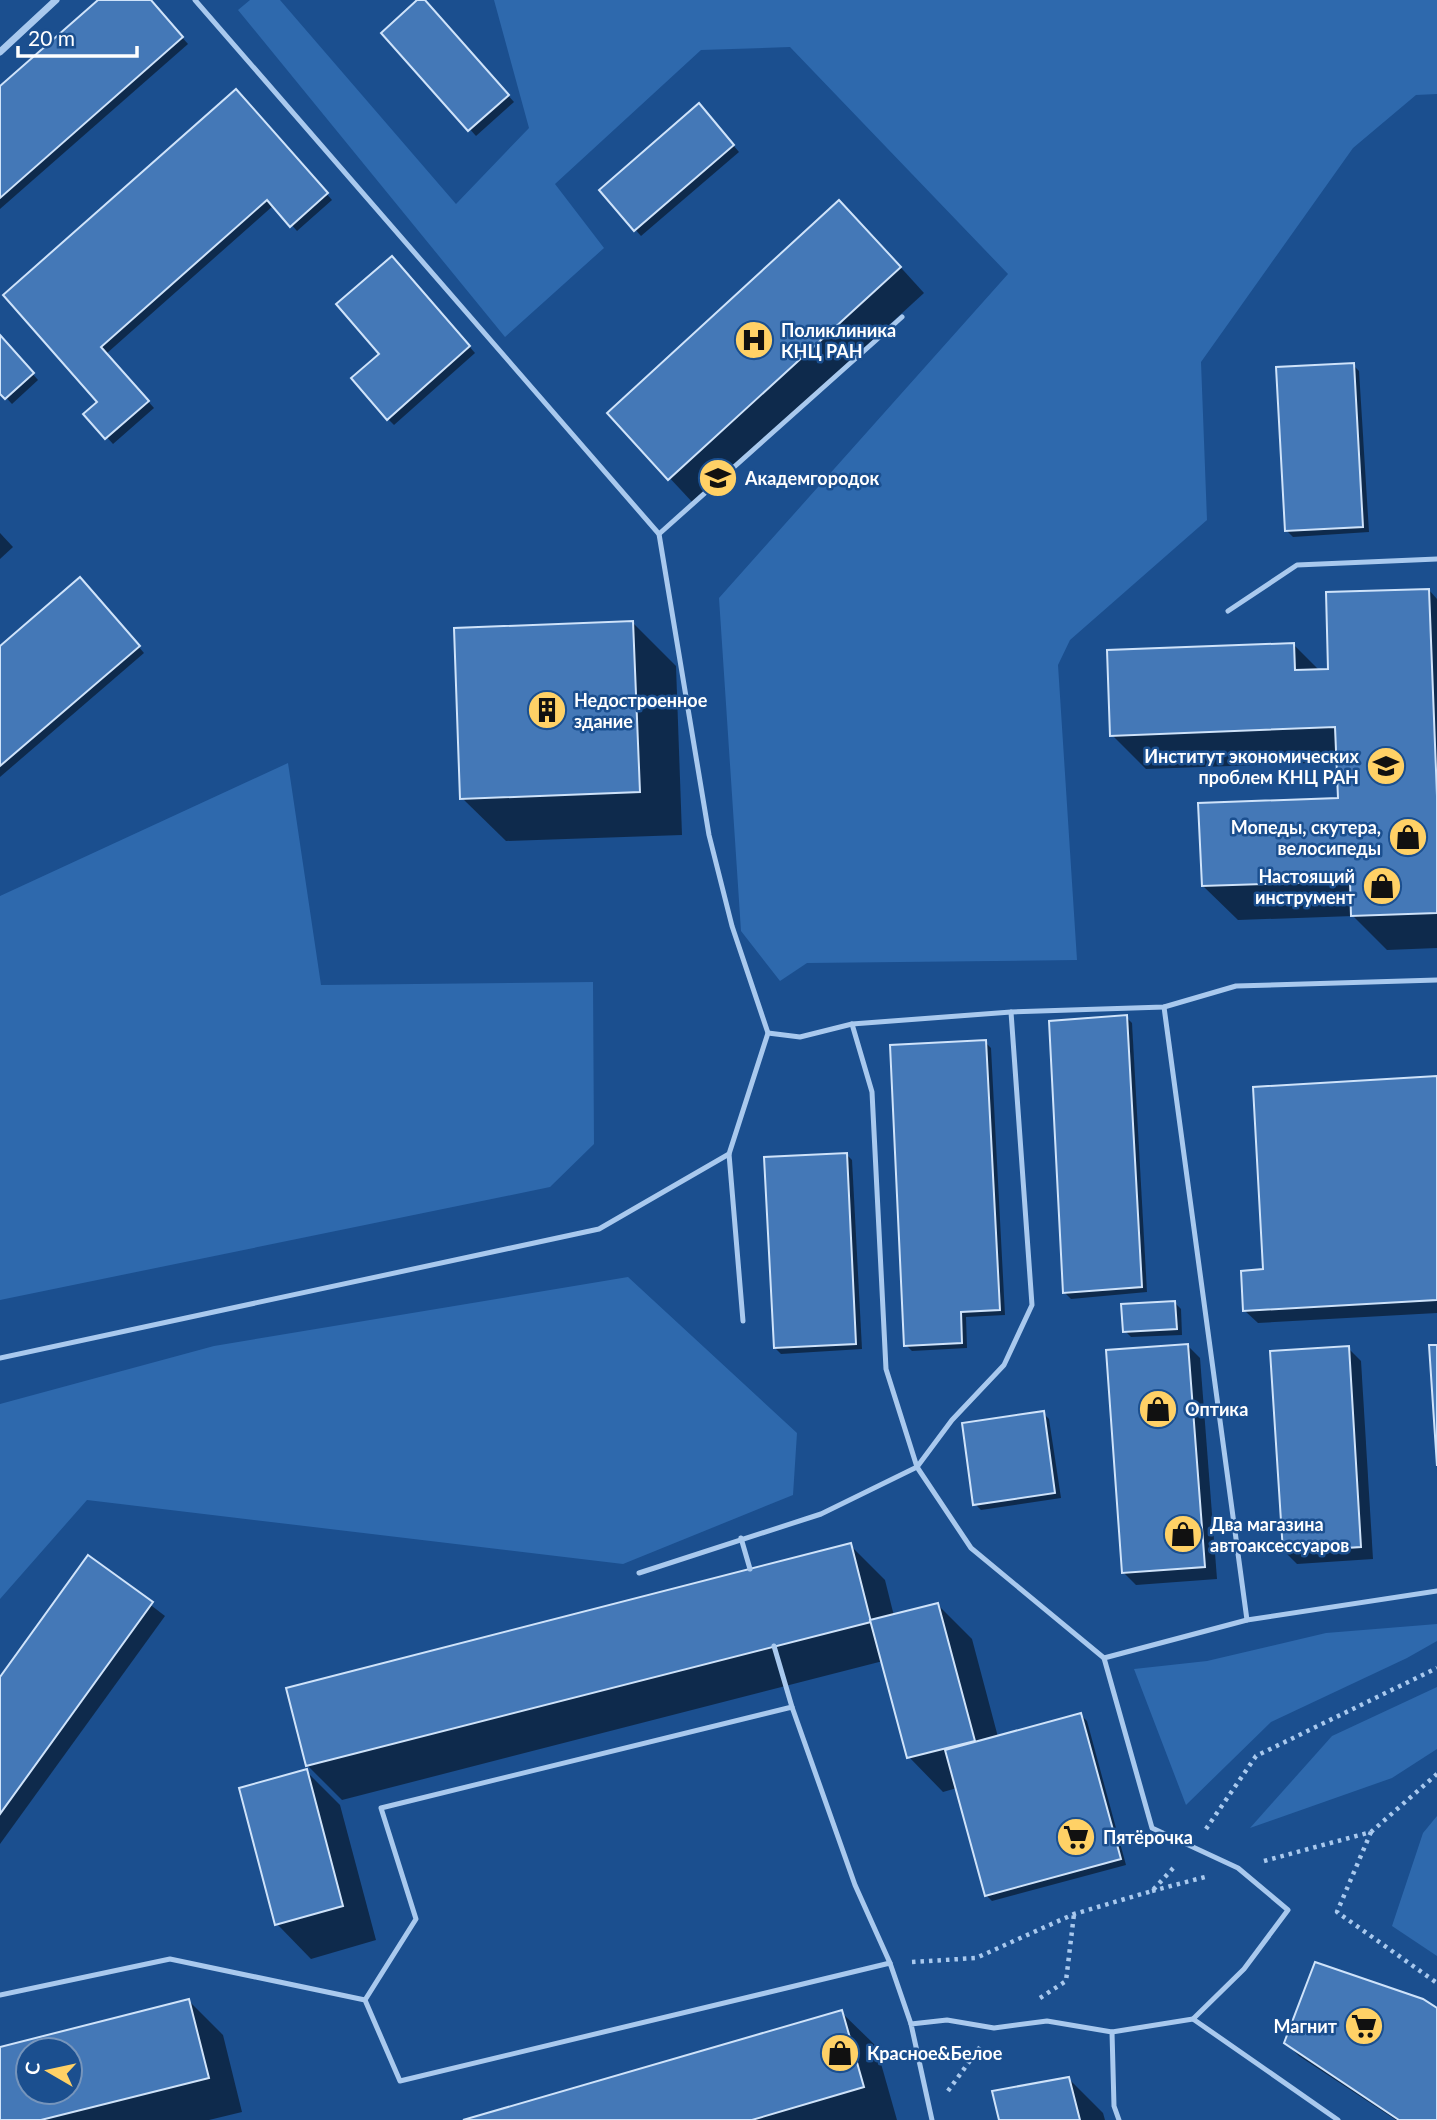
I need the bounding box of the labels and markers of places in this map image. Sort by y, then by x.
hospital icon: Поликлиника КНЦ РАН [733,319,775,361]
place label: Поликлиника КНЦ РАН [781,319,896,362]
school or university icon: Академгородок [697,457,739,499]
place label: Академгородок [744,467,880,489]
building icon: Недостроенное здание [526,689,568,731]
place label: Недостроенное здание [574,689,708,732]
place label: Институт экономических проблем КНЦ РАН [1144,745,1360,788]
school or university icon: Институт экономических проблем КНЦ РАН [1365,745,1407,787]
place label: Мопеды, скутера, велосипеды [1231,816,1381,859]
shop icon: Мопеды, скутера, велосипеды [1387,816,1429,858]
place label: Настоящий инструмент [1255,865,1356,908]
shop icon: Настоящий инструмент [1361,865,1403,907]
shop icon: Оптика [1137,1388,1179,1430]
place label: Оптика [1185,1398,1248,1420]
shop icon: Два магазина автоаксессуаров [1162,1513,1204,1555]
place label: Два магазина автоаксессуаров [1210,1513,1349,1556]
supermarket icon: Пятёрочка [1055,1816,1097,1858]
place label: Пятёрочка [1103,1826,1193,1848]
supermarket icon: Магнит [1343,2005,1385,2047]
place label: Магнит [1274,2015,1338,2037]
shop icon: Красное&Белое [819,2032,861,2074]
place label: Красное&Белое [867,2042,1003,2064]

